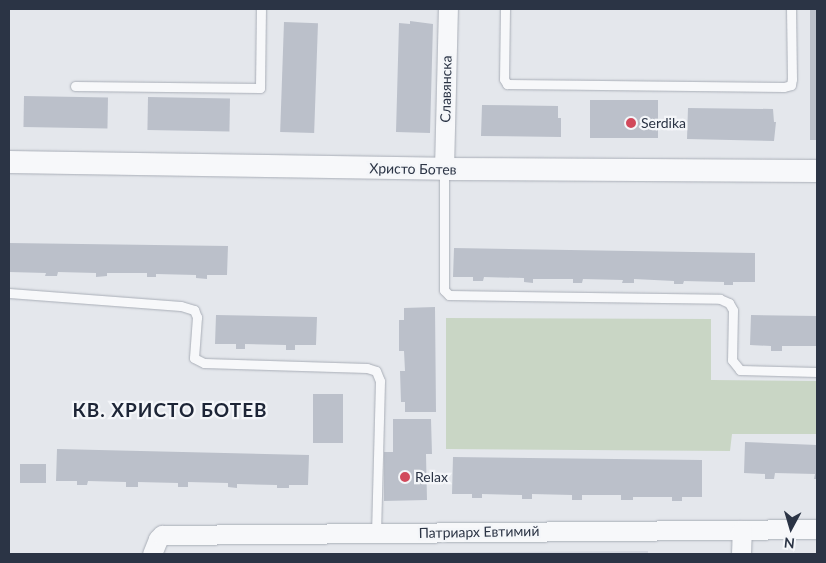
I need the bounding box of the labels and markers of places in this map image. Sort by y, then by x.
place label: Serdika [641,115,686,131]
marker: Serdika [625,117,637,129]
place label: Relax [415,469,448,485]
marker: Relax [399,471,411,483]

